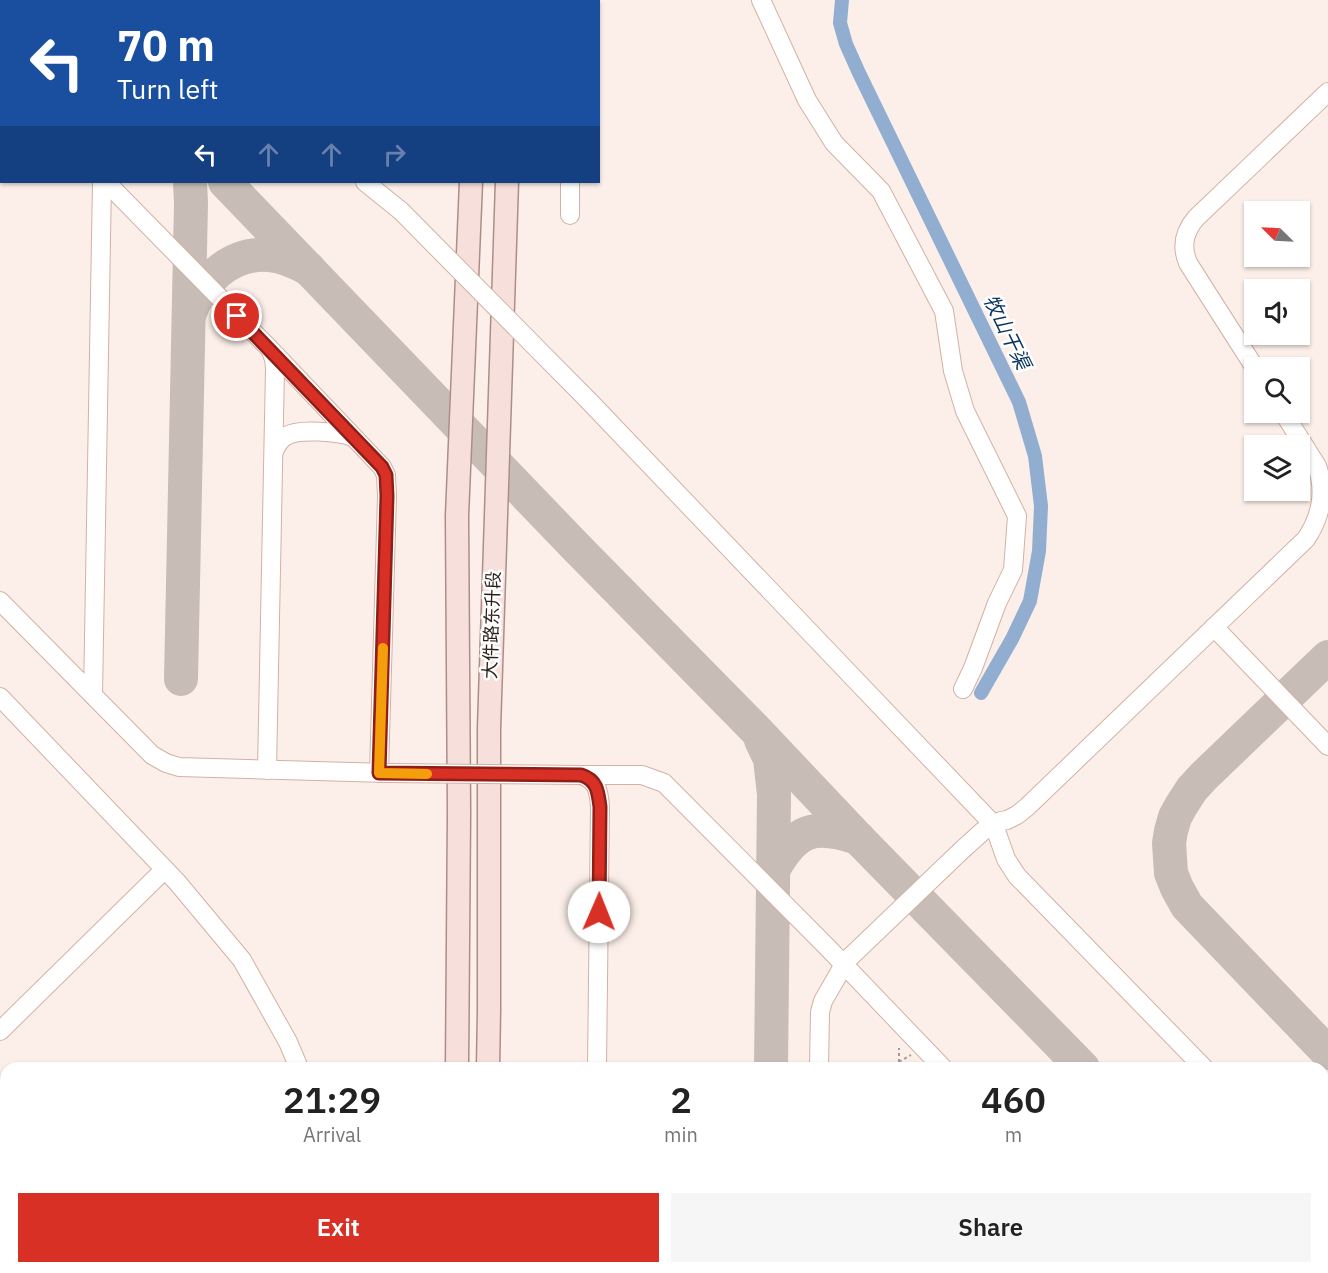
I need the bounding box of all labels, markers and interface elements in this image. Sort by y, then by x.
text: 70 m [117,18,215,73]
icon: left [18,24,96,102]
text: Turn left [117,71,218,106]
icon: left [189,138,222,171]
icon: ahead [252,138,285,171]
icon: ahead [315,138,348,171]
icon: right [378,138,411,171]
north arrow [1244,201,1310,267]
map controls [1244,201,1310,501]
button: sound [1244,279,1310,345]
pin [211,290,262,341]
water label: 牧山干渠 [978,290,1038,376]
icon: arrive [220,299,253,332]
button: search [1244,357,1310,423]
button: layers [1244,435,1310,501]
street label: 大件路东升段 [478,571,505,679]
position arrow [567,880,631,944]
text: 21:29 [283,1076,381,1123]
text: 2 [670,1076,692,1123]
text: 460 [981,1076,1046,1123]
text: Arrival [303,1121,361,1148]
text: min [664,1121,698,1148]
text: m [1005,1121,1022,1148]
button: Exit [18,1193,659,1262]
button: Share [671,1193,1311,1262]

